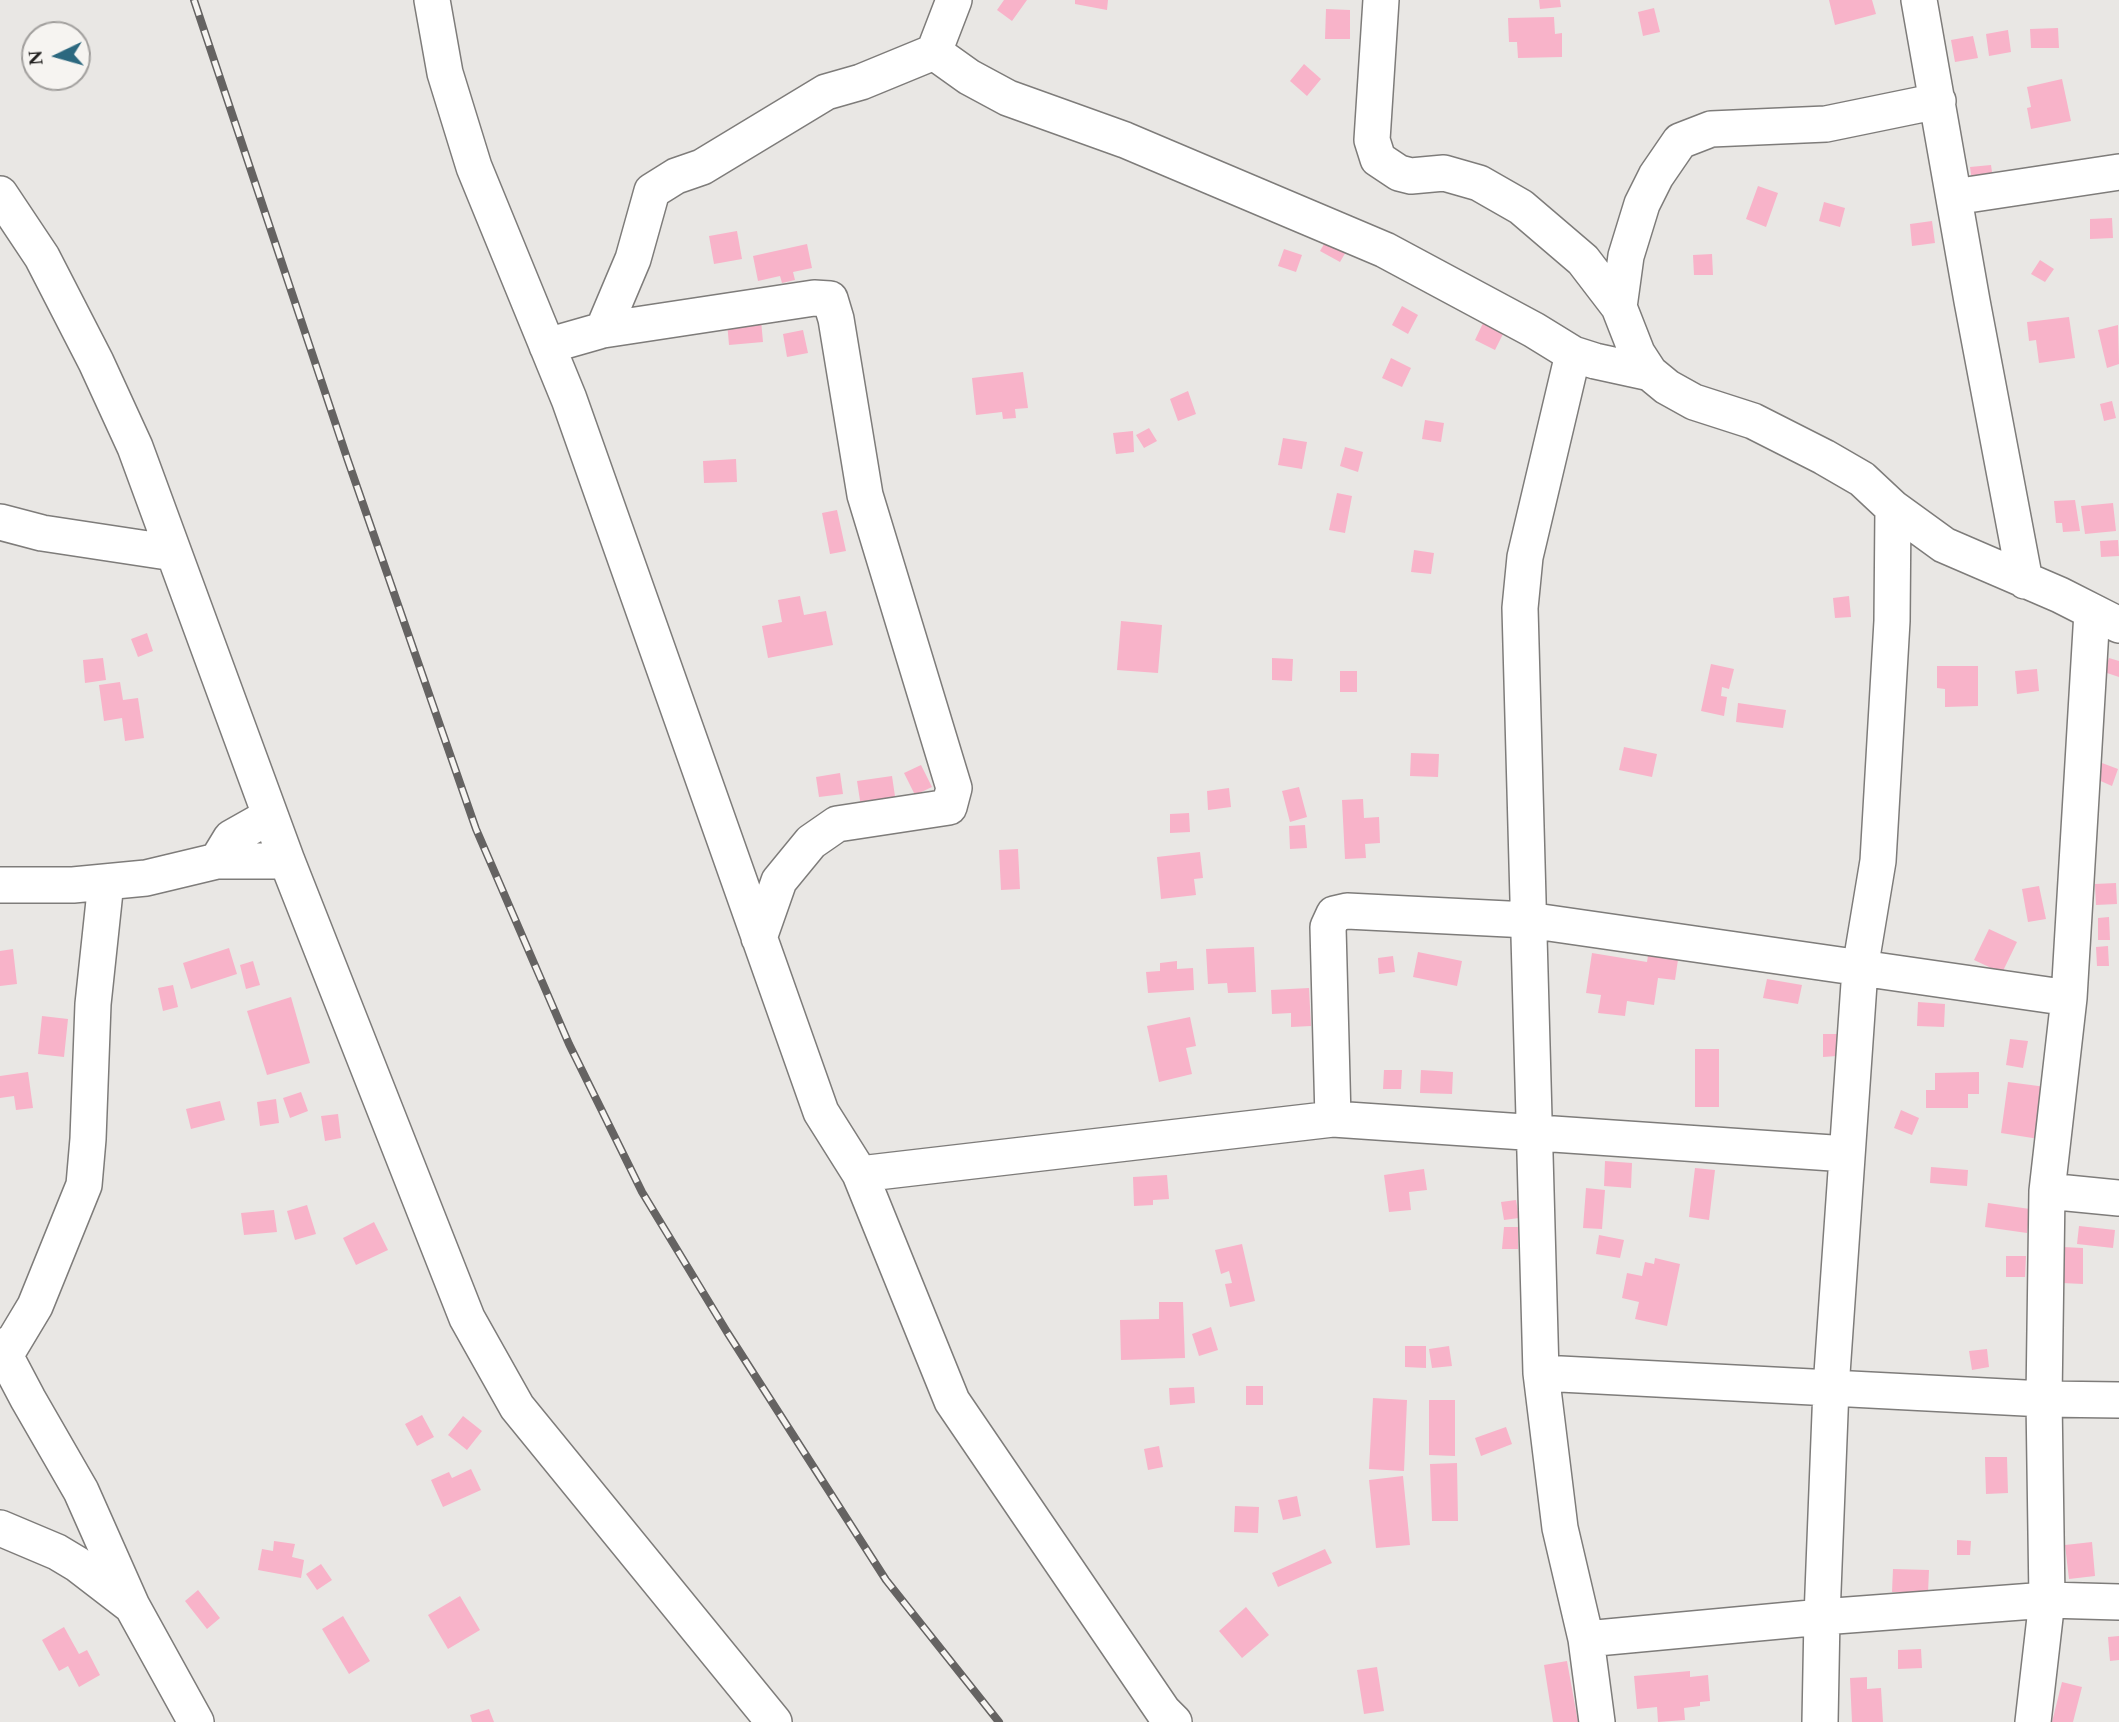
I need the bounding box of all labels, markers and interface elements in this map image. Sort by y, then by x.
north arrow [21,21,91,91]
text: N [21,49,52,67]

